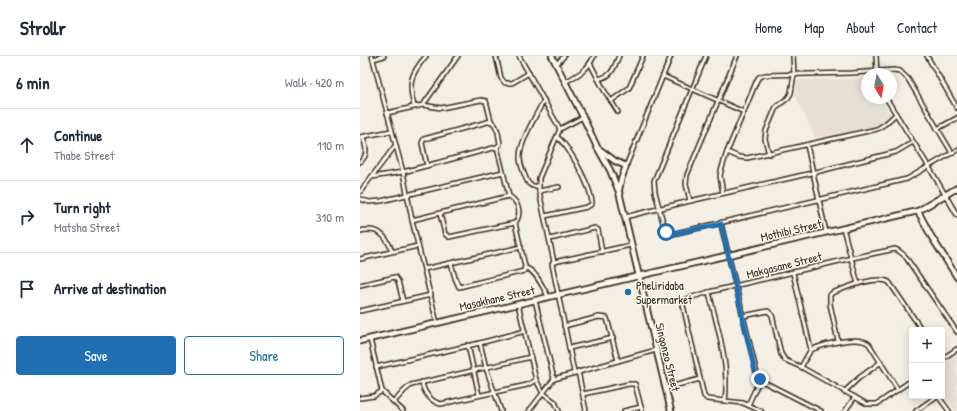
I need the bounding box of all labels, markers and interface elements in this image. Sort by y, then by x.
text: Strollr [20,15,66,41]
text: Home [755,18,782,37]
text: Map [804,18,824,37]
text: About [846,18,875,37]
text: Contact [897,18,937,37]
north arrow [861,68,897,104]
text: 6 min [16,71,50,94]
text: Walk · 420 m [285,73,344,91]
text: Continue [54,125,102,146]
icon: ahead [16,134,38,156]
text: 110 m [317,136,344,154]
text: Thabe Street [54,146,114,164]
text: Turn right [54,197,110,218]
icon: right [16,206,38,228]
text: 310 m [316,208,344,226]
street label: Mothibi Street [759,215,824,245]
text: Matsha Street [54,218,120,236]
route start [657,223,675,241]
street label: Makgasane Street [745,247,824,283]
place label: Pheliridaba Supermarket [636,277,693,308]
icon: arrive [16,278,38,300]
text: Arrive at destination [54,278,166,299]
street label: Masakhane Street [458,281,537,315]
marker: Pheliridaba Supermarket [623,287,633,297]
street label: Singonzo Street [651,321,685,394]
map controls [909,327,945,399]
button: + [909,327,945,363]
button: Save [16,336,176,375]
button: Share [184,336,344,375]
button: − [909,363,945,399]
route end [751,370,769,388]

